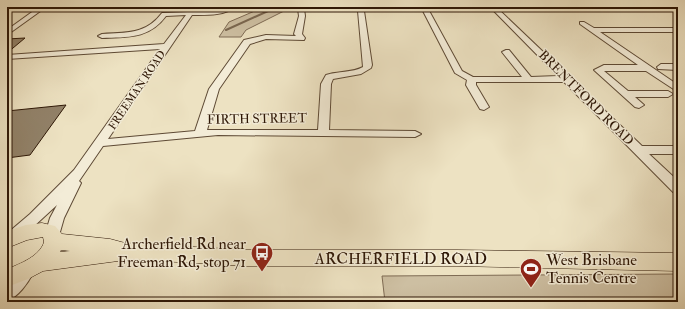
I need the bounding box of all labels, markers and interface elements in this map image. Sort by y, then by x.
street label: BRENTFORD ROAD [535,47,637,149]
street label: FREEMAN ROAD [106,48,168,132]
street label: FIRTH STREET [207,110,307,128]
place label: Archerfield Rd near Freeman Rd, stop 71 [117,234,246,273]
bus stop icon: Archerfield Rd near Freeman Rd, stop 71 [249,240,275,273]
street label: ARCHERFIELD ROAD [314,249,487,269]
place label: West Brisbane Tennis Centre [545,250,637,288]
sports icon: West Brisbane Tennis Centre [518,256,544,289]

